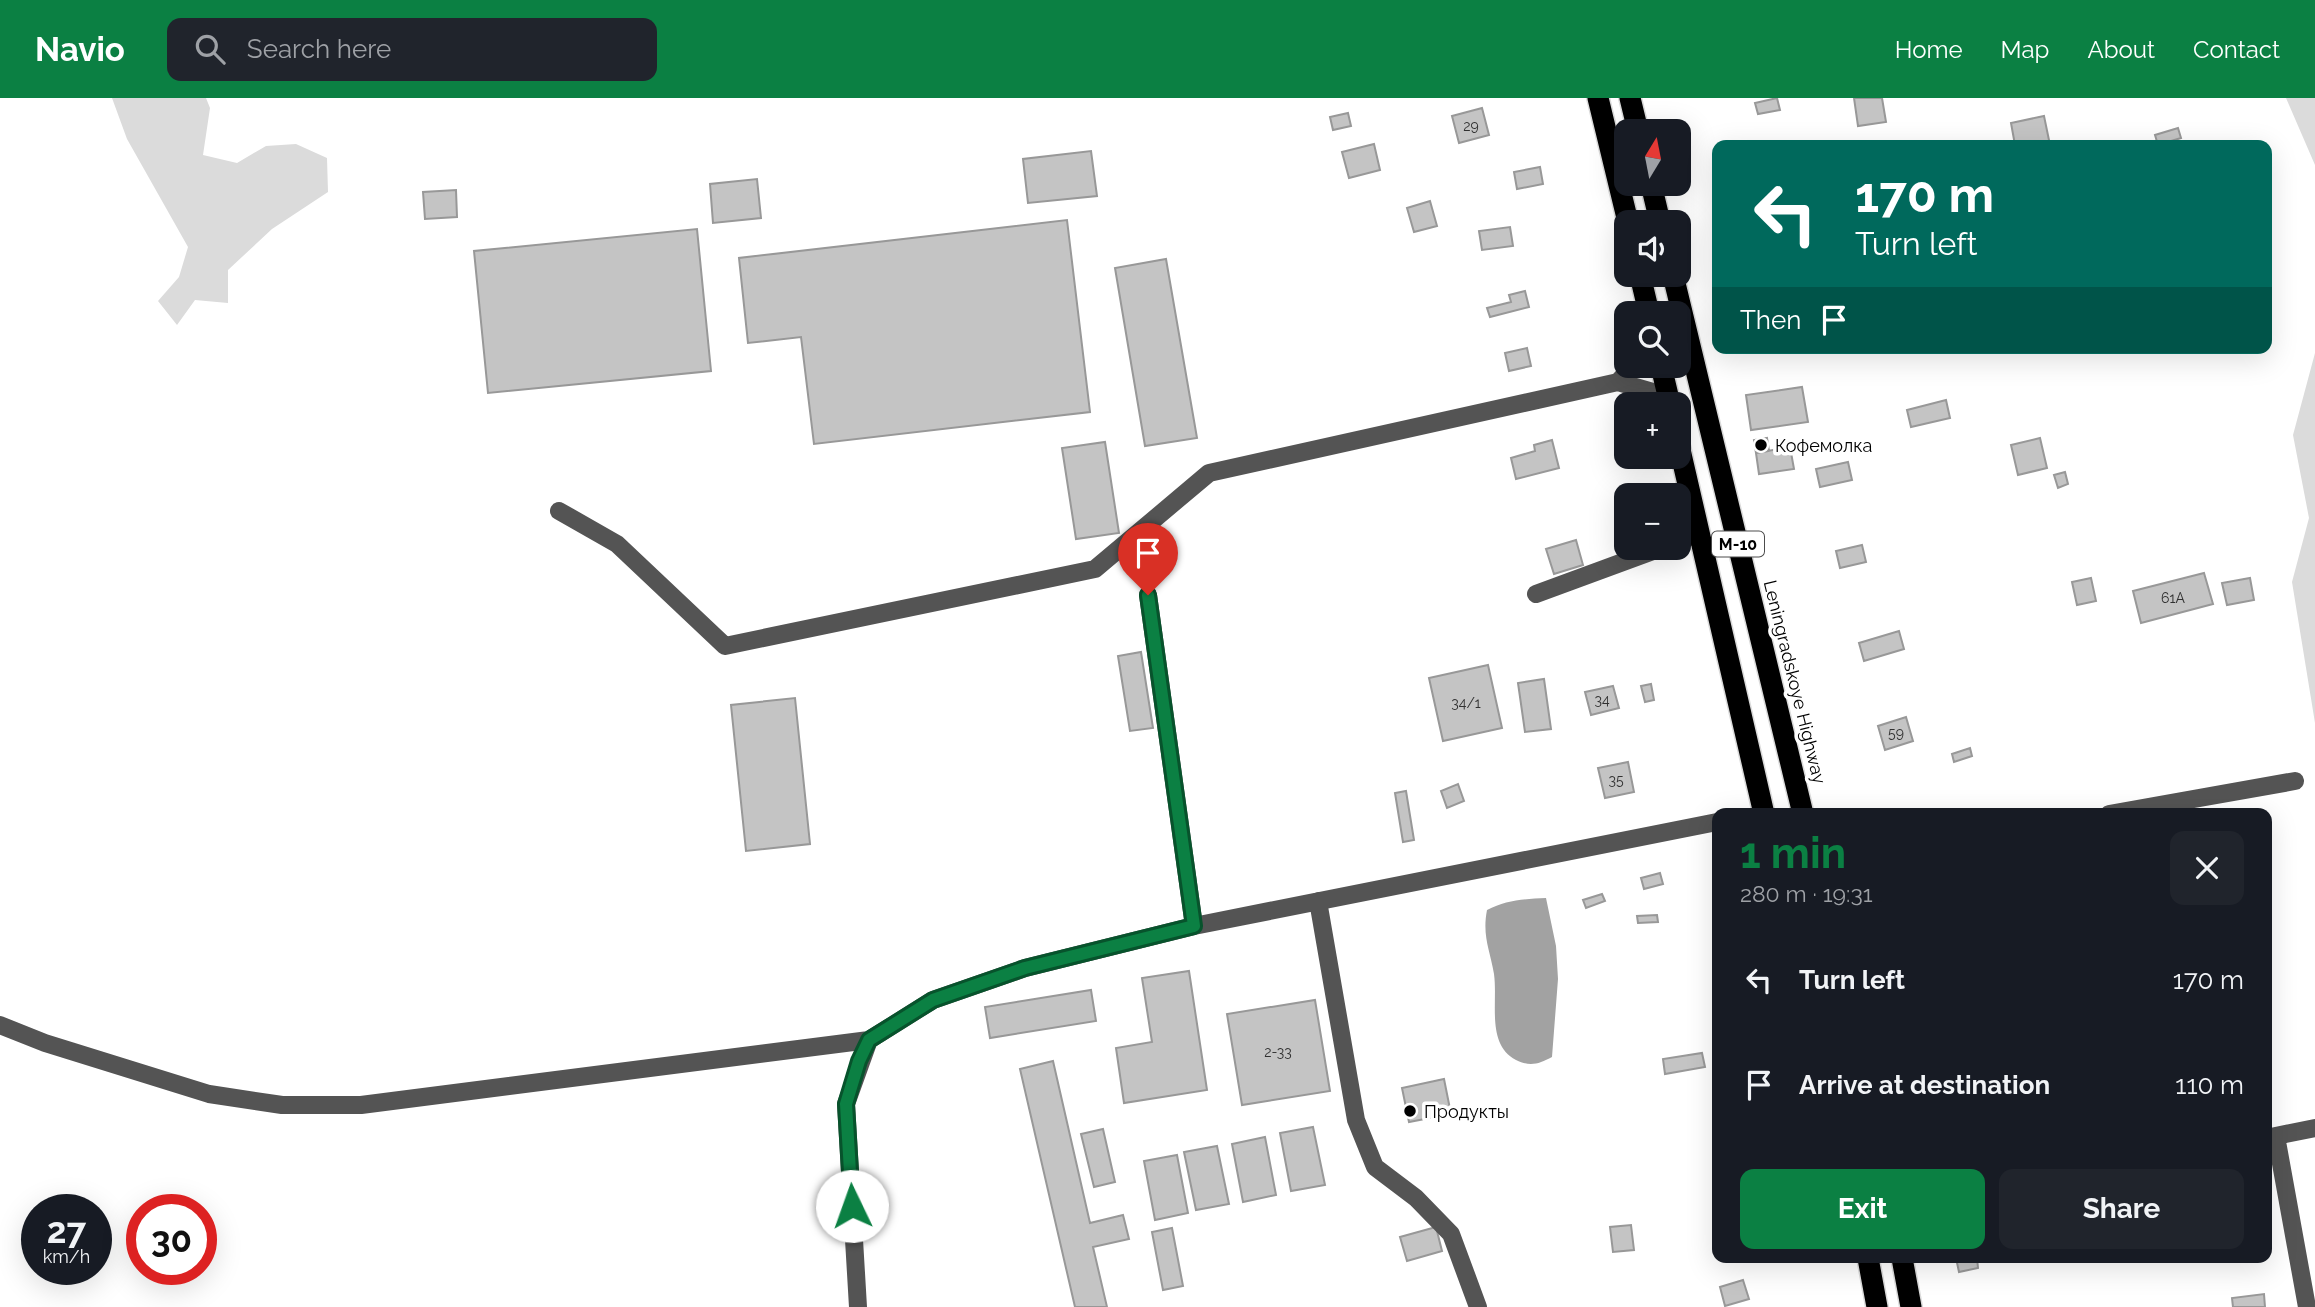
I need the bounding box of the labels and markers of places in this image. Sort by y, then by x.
place label: Кофемолка [1775,435,1872,456]
marker: Кофемолка [1753,437,1769,453]
pin [1118,523,1178,595]
place label: Продукты [1424,1101,1509,1122]
marker: Продукты [1402,1103,1418,1119]

